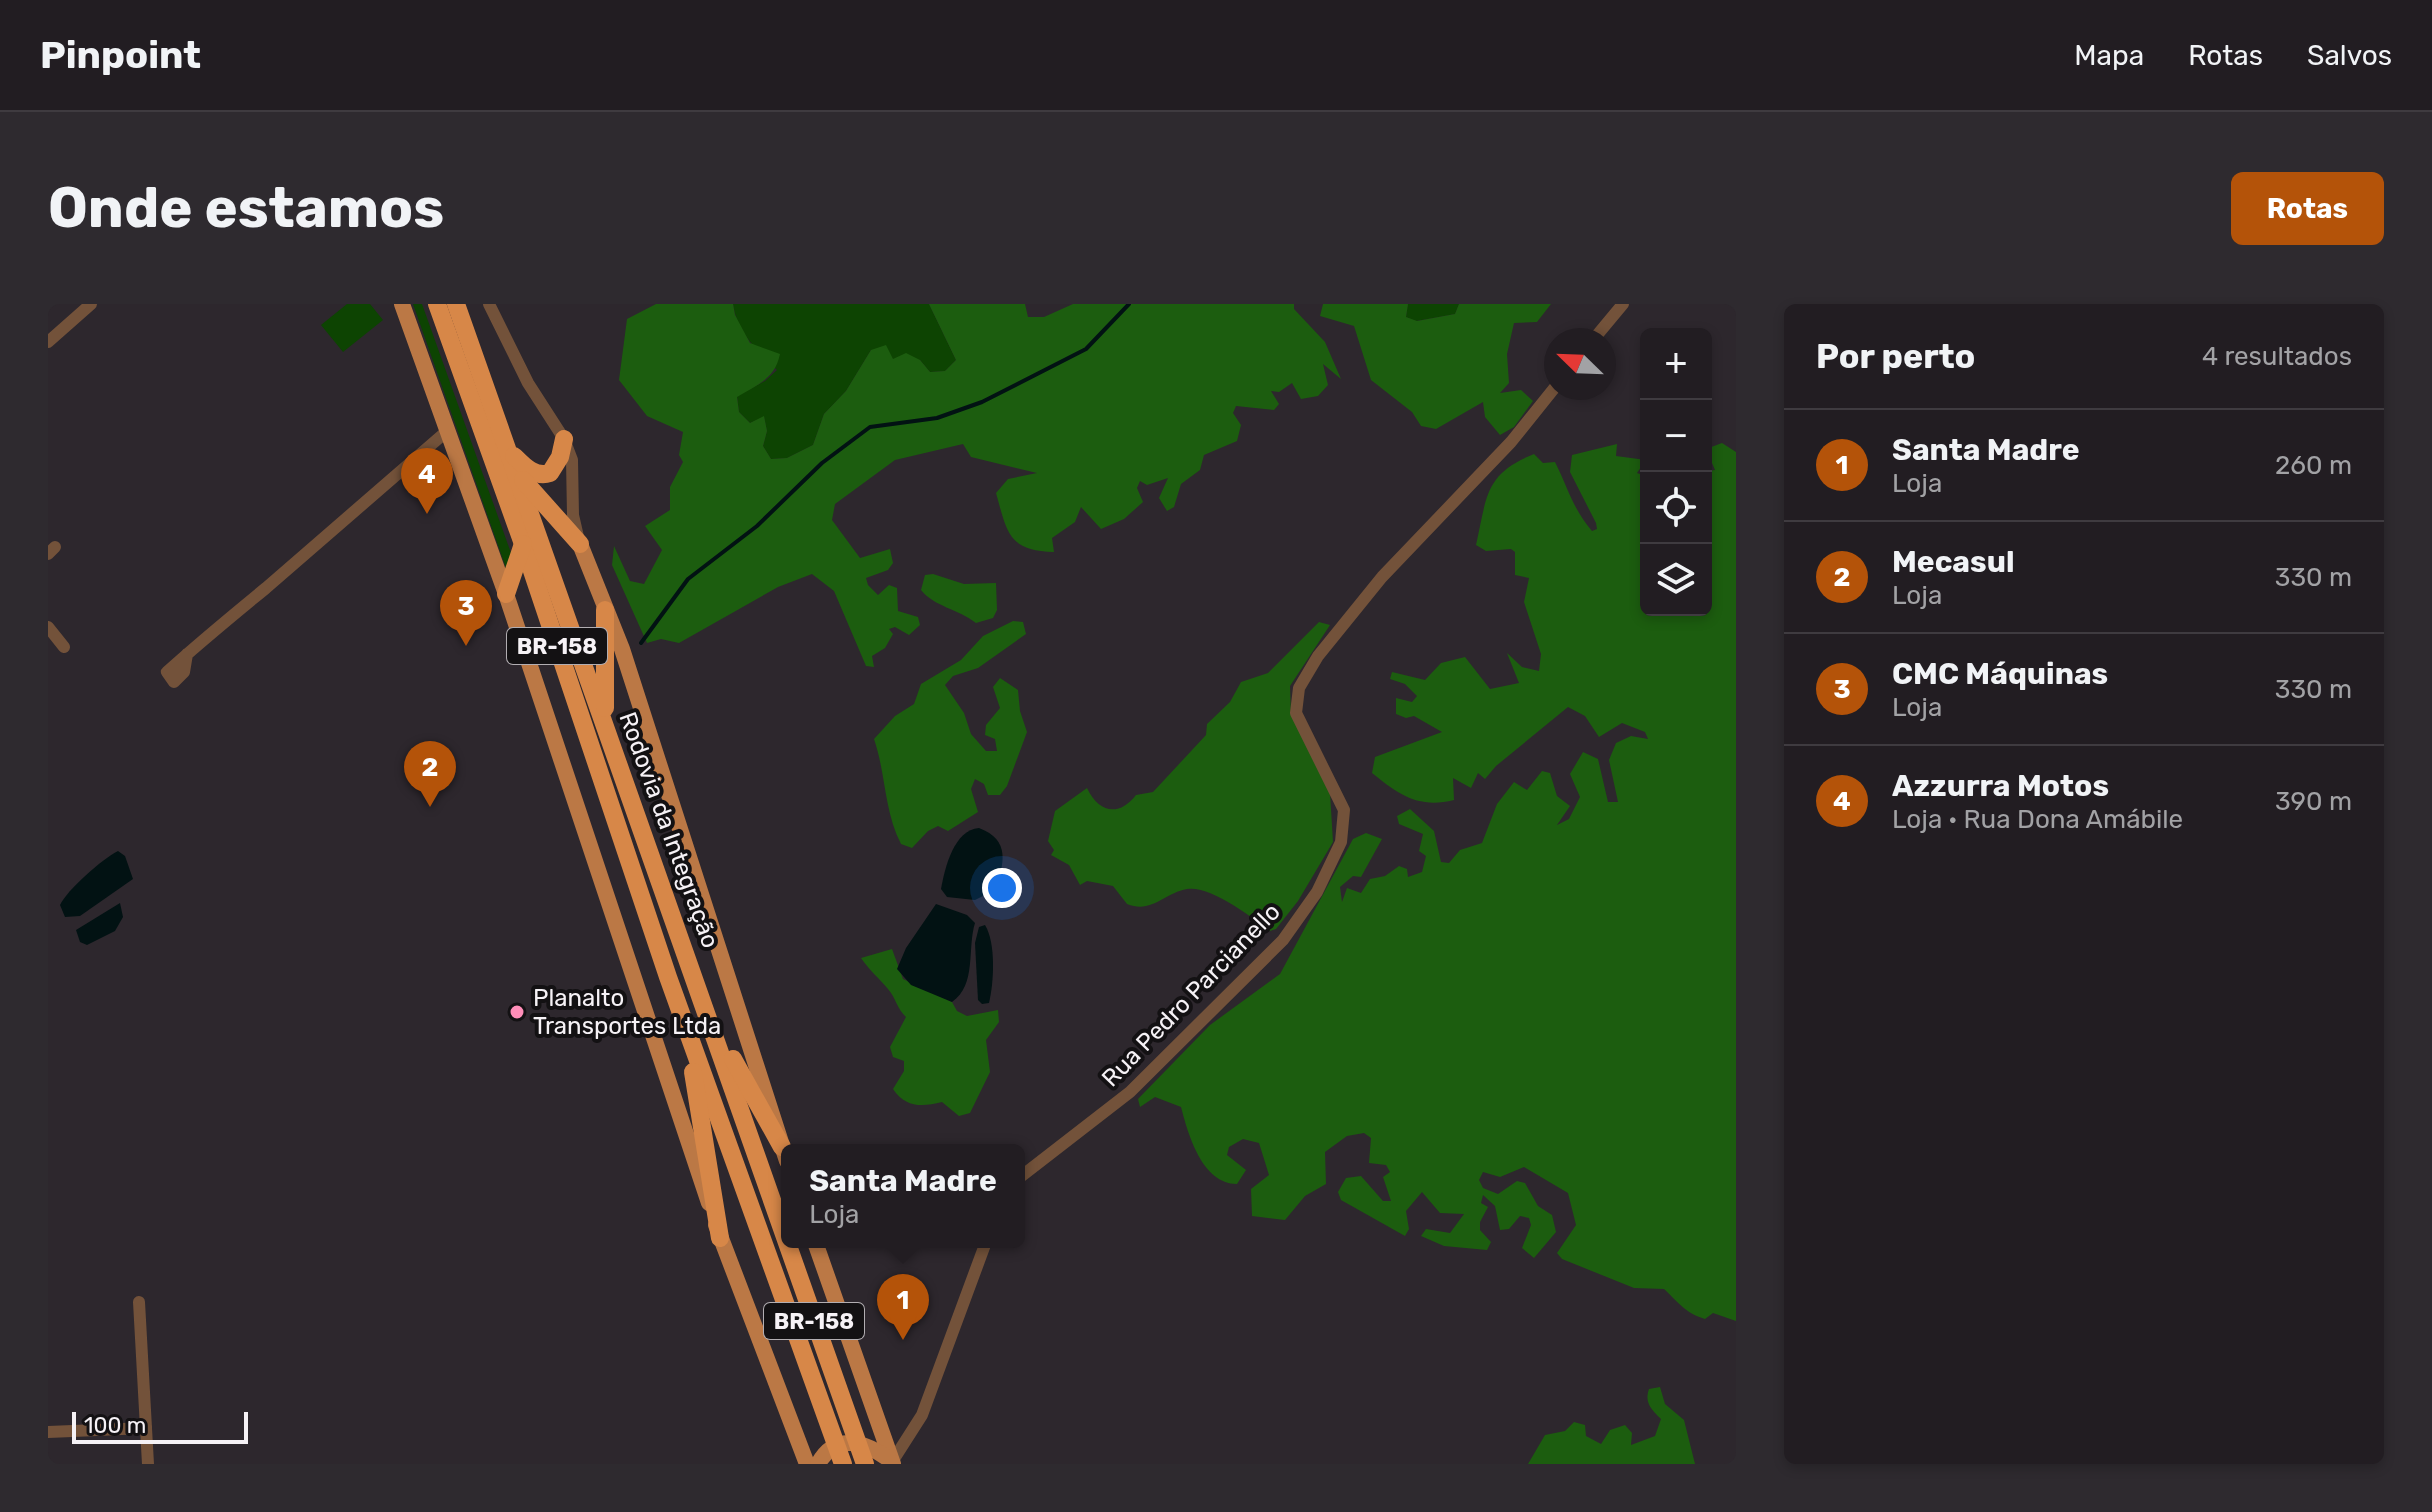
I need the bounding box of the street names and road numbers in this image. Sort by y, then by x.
road number: BR-158 [507,628,607,664]
street label: Rodovia da Integração [613,708,725,952]
street label: Rua Pedro Parcianello [1096,898,1286,1092]
road number: BR-158 [764,1303,864,1339]

